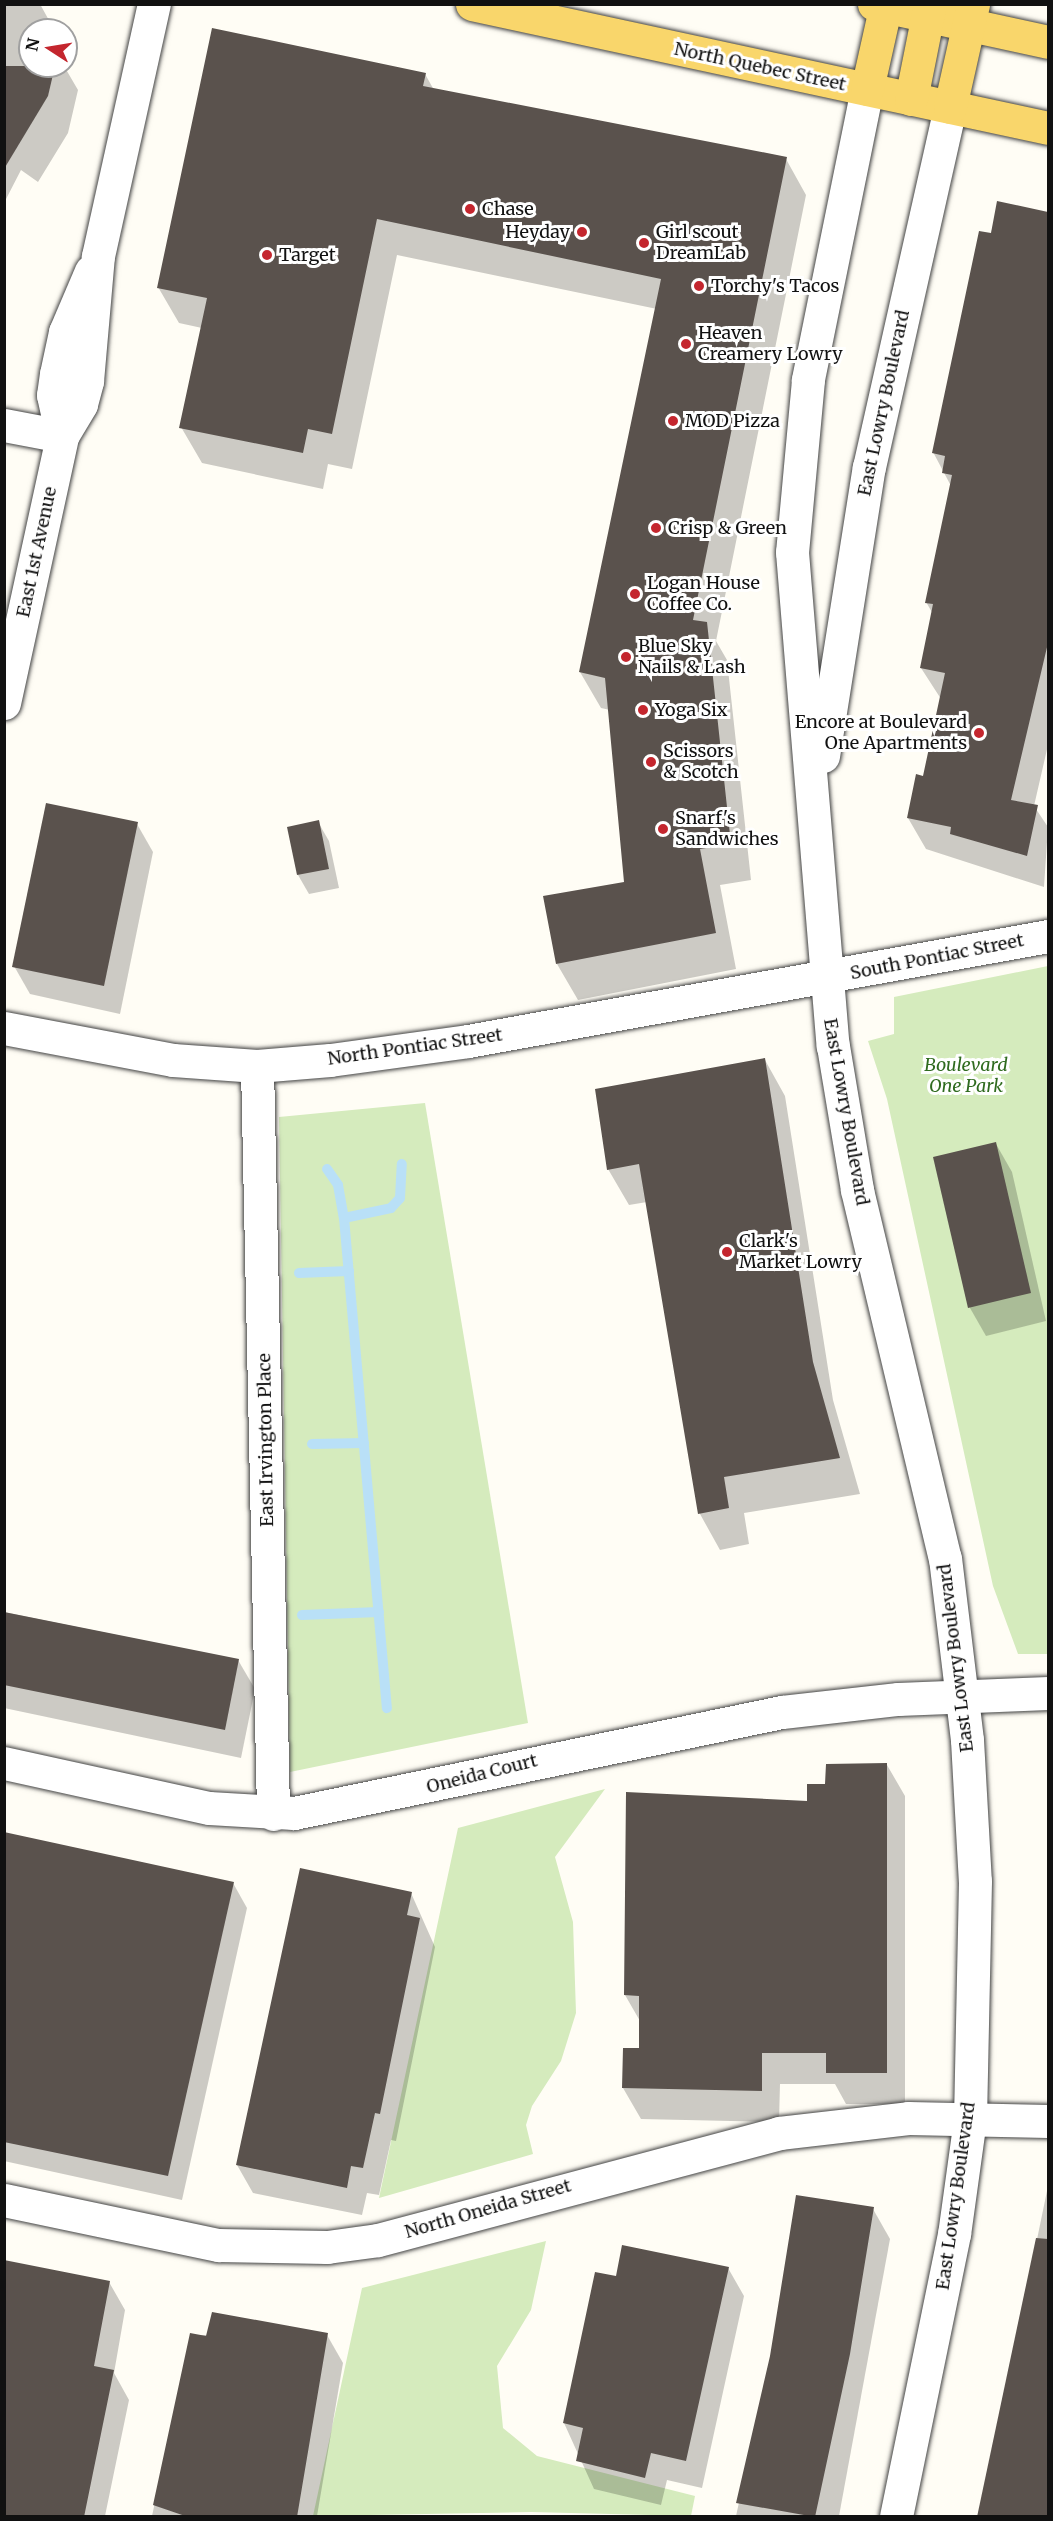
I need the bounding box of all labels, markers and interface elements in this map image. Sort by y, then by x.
north arrow [18,18,78,78]
text: N [21,36,43,53]
street label: North Quebec Street [672,38,848,96]
place label: Chase [482,198,534,220]
marker: Chase [463,202,477,216]
place label: Heyday [505,221,570,243]
place label: Girl scout DreamLab [656,222,746,264]
marker: Heyday [575,225,589,239]
marker: Girl scout DreamLab [637,236,651,250]
place label: Target [279,244,336,266]
marker: Target [260,248,274,262]
place label: Torchy's Tacos [711,275,839,297]
marker: Torchy's Tacos [692,279,706,293]
street label: East Lowry Boulevard [854,308,914,498]
place label: Heaven Creamery Lowry [698,323,843,366]
marker: Heaven Creamery Lowry [679,337,693,351]
place label: MOD Pizza [685,410,780,432]
marker: MOD Pizza [666,414,680,428]
street label: East 1st Avenue [13,485,61,619]
place label: Crisp & Green [668,517,787,539]
marker: Crisp & Green [649,521,663,535]
place label: Logan House Coffee Co. [647,573,760,616]
marker: Logan House Coffee Co. [628,587,642,601]
place label: Blue Sky Nails & Lash [638,636,746,678]
marker: Blue Sky Nails & Lash [619,650,633,664]
place label: Yoga Six [655,699,727,721]
marker: Yoga Six [636,703,650,717]
place label: Encore at Boulevard One Apartments [795,712,967,754]
marker: Encore at Boulevard One Apartments [972,726,986,740]
place label: Scissors & Scotch [663,741,739,783]
marker: Scissors & Scotch [644,755,658,769]
place label: Snarf's Sandwiches [675,808,779,850]
marker: Snarf's Sandwiches [656,822,670,836]
street label: South Pontiac Street [848,930,1026,984]
street label: East Lowry Boulevard [819,1017,873,1207]
street label: North Pontiac Street [326,1024,504,1070]
park label: Boulevard One Park [924,1055,1008,1098]
place label: Clark's Market Lowry [739,1231,862,1274]
marker: Clark's Market Lowry [720,1245,734,1259]
street label: East Irvington Place [254,1353,278,1527]
street label: East Lowry Boulevard [934,1563,978,1753]
street label: Oneida Court [424,1750,540,1798]
street label: East Lowry Boulevard [932,2101,980,2291]
street label: North Oneida Street [402,2175,574,2243]

